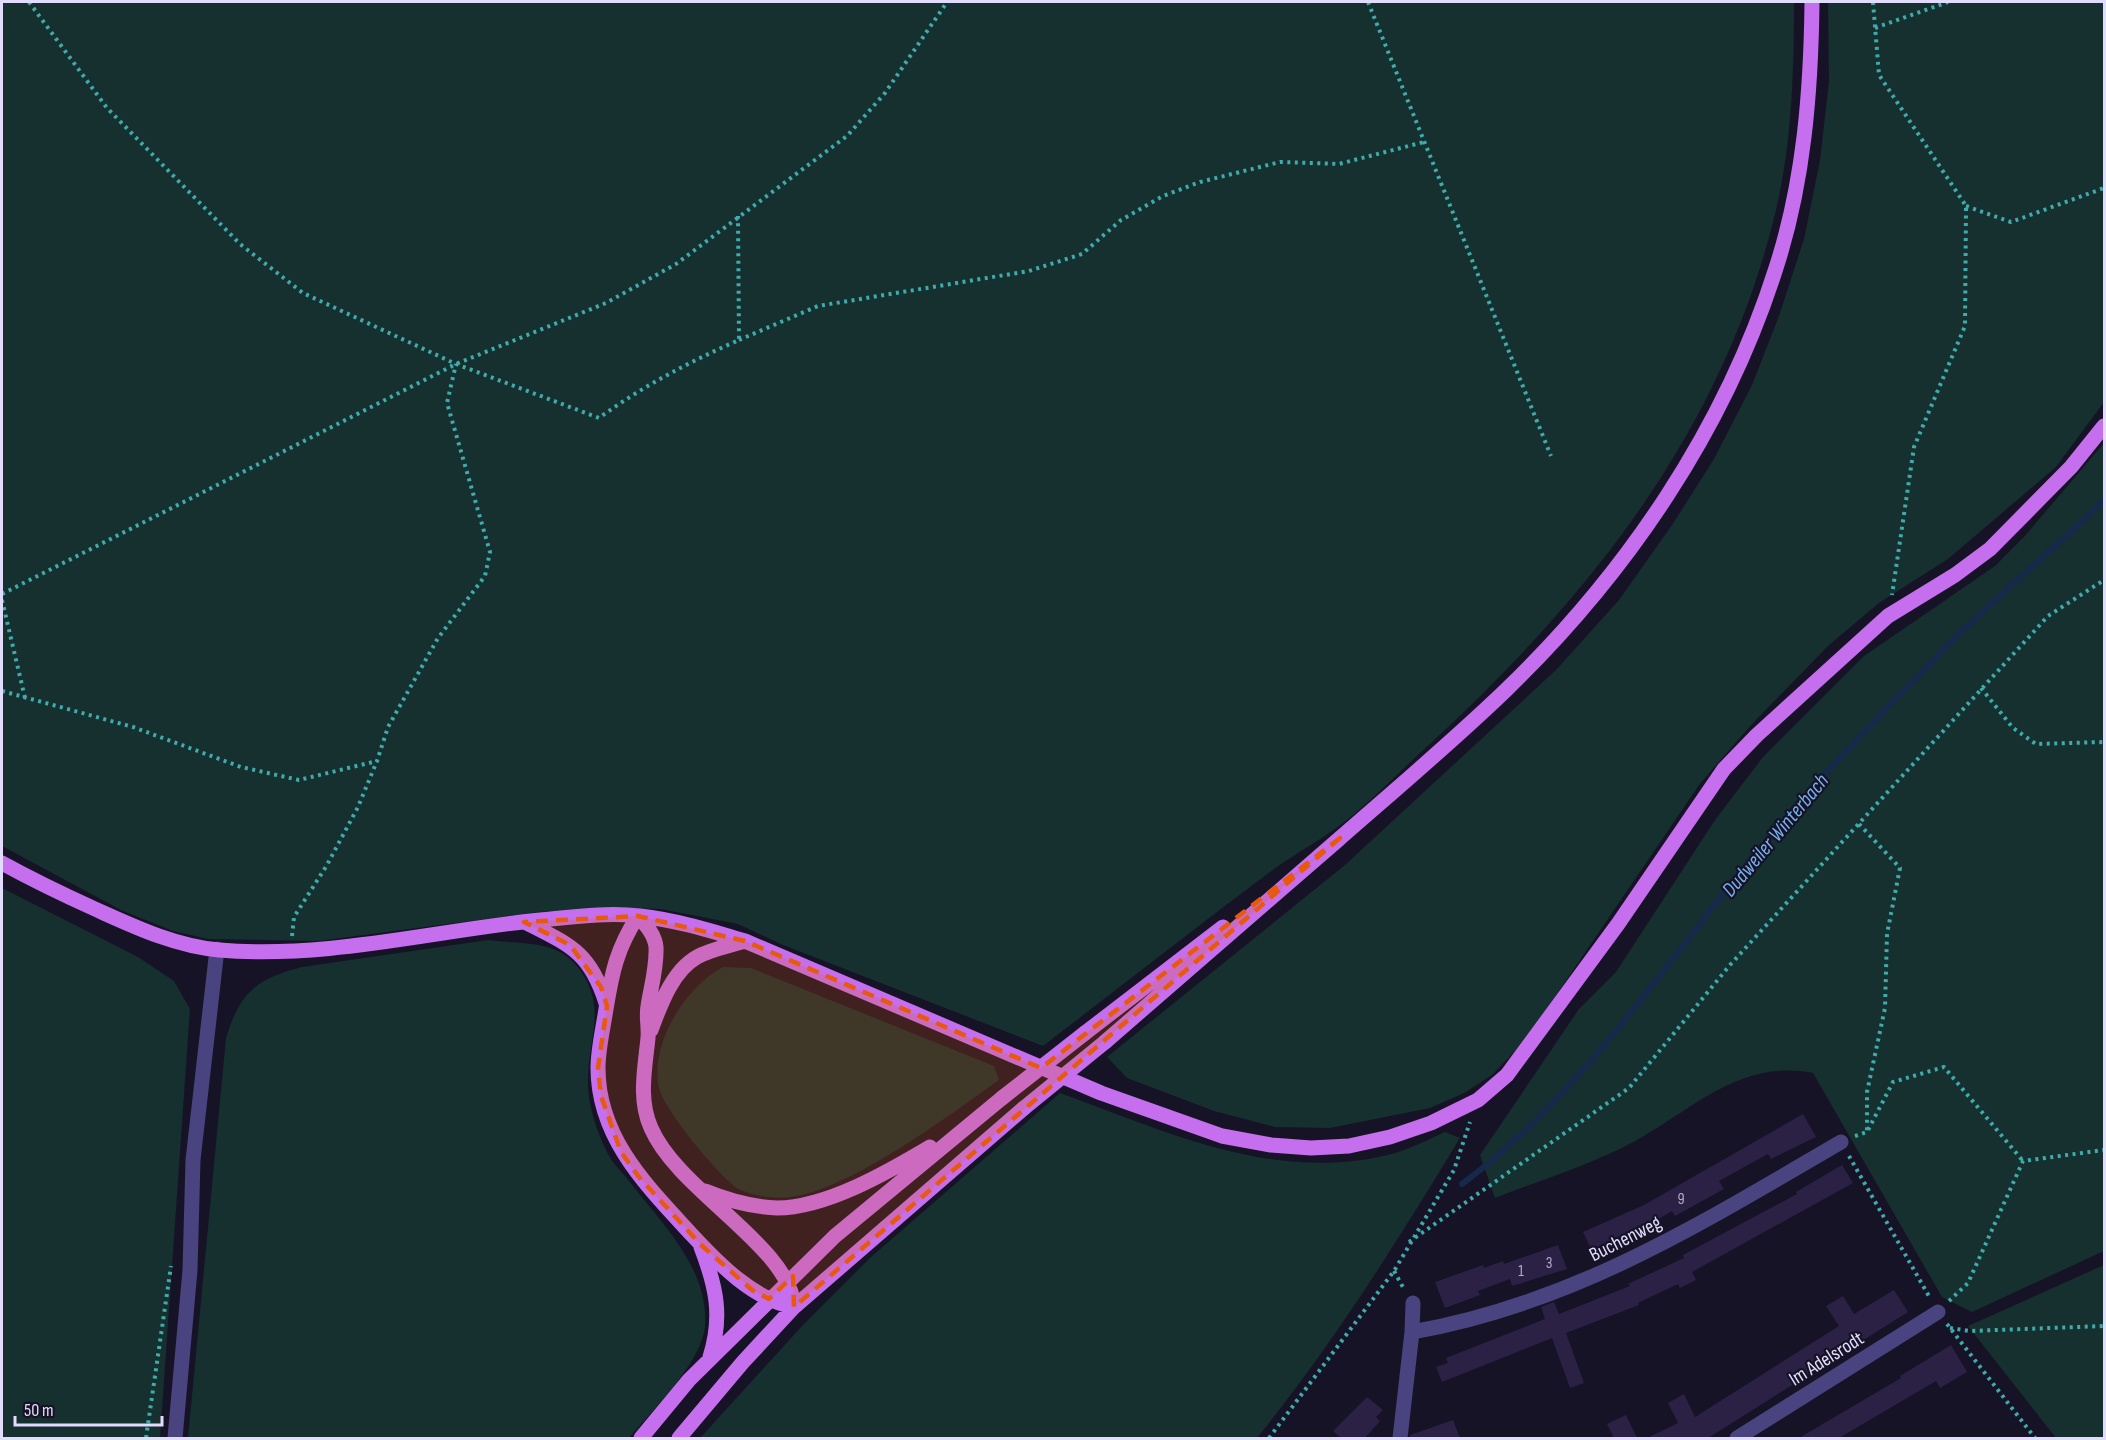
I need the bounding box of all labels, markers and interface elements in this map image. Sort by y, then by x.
water label: Dudweiler Winterbach [1717,769,1834,902]
house number: 9 [1677,1190,1685,1209]
street label: Buchenweg [1585,1211,1665,1267]
house number: 3 [1546,1254,1552,1273]
house number: 1 [1518,1262,1524,1281]
street label: Im Adelsrodt [1785,1326,1868,1391]
scale bar [15,1389,162,1427]
text: 50 m [24,1400,54,1421]

